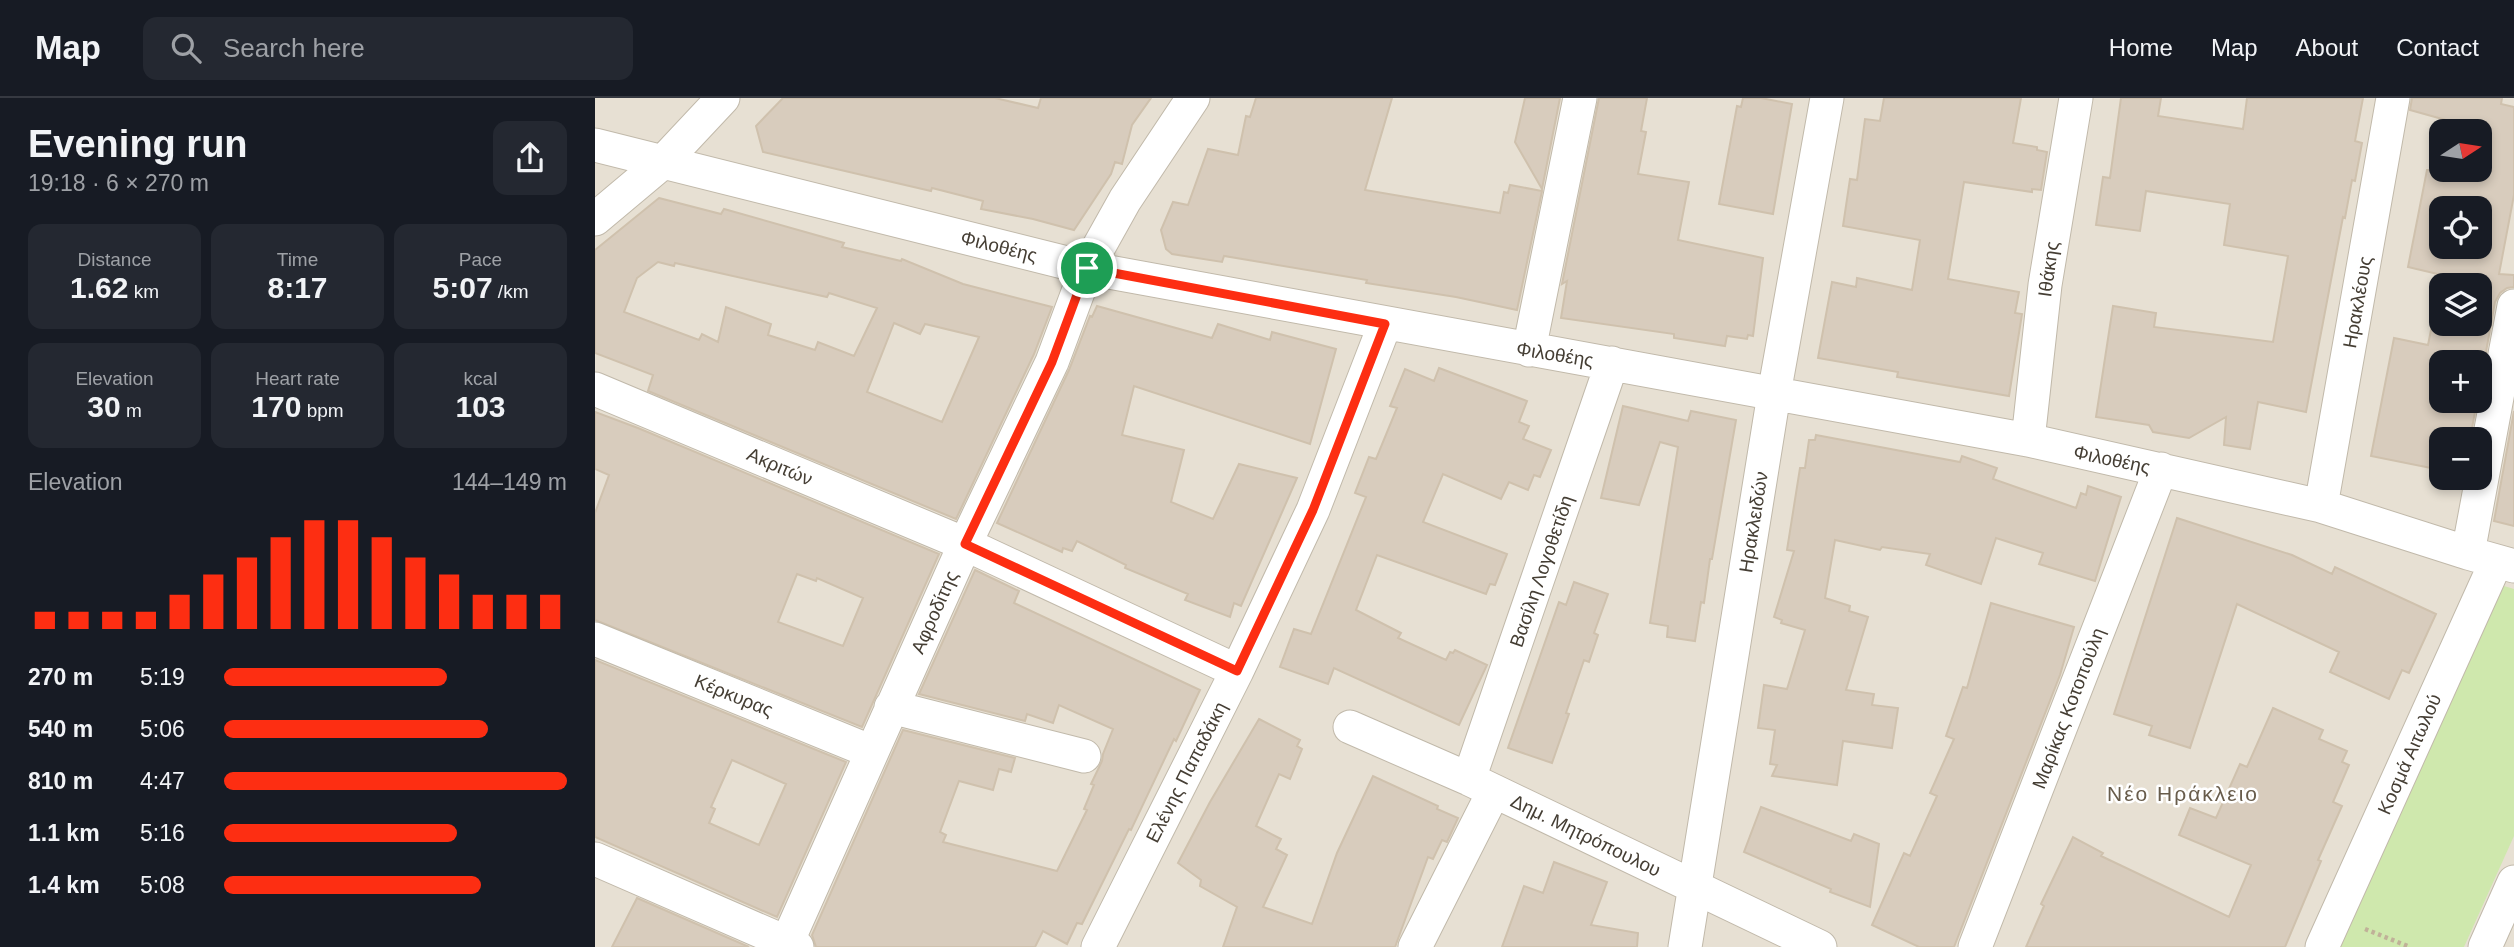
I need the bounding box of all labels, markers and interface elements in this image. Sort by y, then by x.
search box [143,17,633,80]
text: Map [35,29,101,66]
icon: search [167,29,205,67]
text: Search here [223,33,365,63]
text: Home [2109,34,2173,61]
text: Map [2211,34,2258,61]
text: About [2296,34,2358,61]
text: Contact [2396,34,2479,61]
north arrow [2429,119,2492,182]
map controls [2429,119,2492,490]
button: share [493,121,567,195]
text: Evening run [28,123,248,165]
text: 19:18 · 6 × 270 m [28,170,209,196]
button: locate [2429,196,2492,259]
street label: Φιλοθέης [959,227,1039,266]
pin [1057,238,1117,298]
street label: Ιθάκης [2034,240,2063,298]
text: Distance [78,249,151,270]
text: Time [277,249,318,270]
text: Pace [459,249,502,270]
icon: arrive [1068,249,1106,287]
street label: Ηρακλέους [2339,254,2376,350]
text: 1.62 [70,271,128,304]
text: 8:17 [267,271,328,304]
text: 5:07 [433,271,493,304]
button: layers [2429,273,2492,336]
text: km [128,281,159,302]
text: /km [493,281,528,302]
street label: Φιλοθέης [1515,338,1595,371]
button: + [2429,350,2492,413]
text: Elevation [75,368,154,389]
text: Heart rate [255,368,340,389]
text: kcal [464,368,497,389]
text: 30 [87,390,121,423]
text: 170 [251,390,301,423]
text: 103 [455,390,506,423]
text: m [121,400,142,421]
text: bpm [301,400,344,421]
button: − [2429,427,2492,490]
street label: Φιλοθέης [2072,441,2152,478]
street label: Ακριτών [744,443,816,490]
text: Elevation [28,469,123,495]
text: 144–149 m [452,469,567,495]
street label: Ηρακλειδών [1735,470,1772,574]
street label: Βασίλη Λογοθετίδη [1506,493,1577,650]
street label: Αφροδίτης [907,568,962,657]
street label: Μαρίκας Κοτοπούλη [2028,625,2109,792]
text: 270 m [28,664,93,690]
text: 5:19 [140,664,185,690]
street label: Κέρκυρας [691,670,776,721]
street label: Κοσμά Αιτωλού [2373,691,2445,818]
street label: Ελένης Παπαδάκη [1142,698,1231,846]
text: 540 m [28,716,93,742]
text: 5:06 [140,716,185,742]
text: 810 m [28,768,93,794]
text: 4:47 [140,768,185,794]
district label: Νέο Ηράκλειο [2107,782,2259,805]
street label: Δημ. Μητρόπουλου [1508,790,1664,881]
text: 1.1 km [28,820,100,846]
text: 5:16 [140,820,185,846]
text: 1.4 km [28,872,100,898]
text: 5:08 [140,872,185,898]

